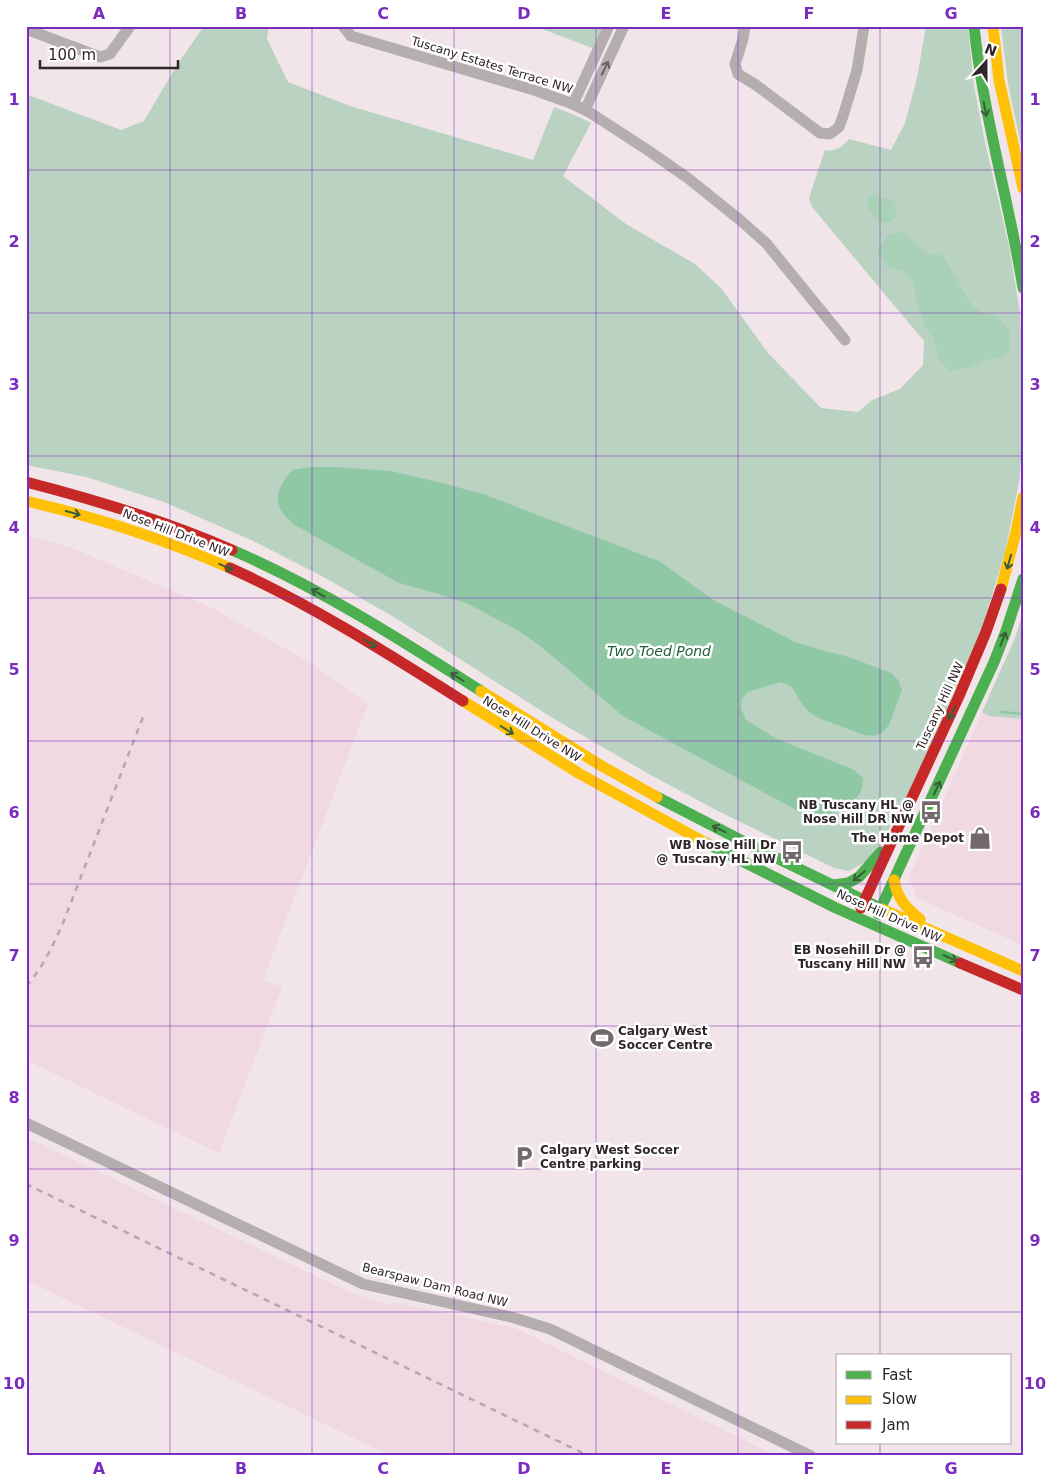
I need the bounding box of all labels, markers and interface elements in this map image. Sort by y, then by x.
text: A [93,4,106,23]
text: B [235,4,247,23]
text: C [377,4,389,23]
text: D [517,4,531,23]
text: E [661,4,671,23]
text: F [804,4,814,23]
text: G [944,4,958,23]
street label: Tuscany Estates Terrace NW [409,33,575,96]
scale bar [40,38,178,70]
north arrow [962,38,1012,88]
text: N [982,40,999,59]
text: 100 m [48,46,96,64]
one-way arrow [600,61,610,76]
text: 1 [8,90,20,109]
text: 1 [1029,90,1041,109]
one-way arrow [981,101,991,117]
text: 2 [8,232,20,251]
text: 2 [1029,232,1041,251]
text: 3 [8,375,20,394]
text: 3 [1029,375,1041,394]
street label: Nose Hill Drive NW [121,506,231,560]
one-way arrow [65,508,81,518]
text: 4 [8,518,20,537]
text: 4 [1029,518,1041,537]
one-way arrow [1004,553,1014,569]
one-way arrow [218,563,233,573]
one-way arrow [312,588,326,598]
one-way arrow [999,632,1008,647]
one-way arrow [362,638,376,648]
water label: Two Toed Pond [607,643,711,659]
text: 5 [8,660,20,679]
street label: Tuscany Hill NW [913,660,967,753]
text: 5 [1029,660,1041,679]
one-way arrow [451,672,465,682]
street label: Nose Hill Drive NW [480,693,584,765]
one-way arrow [946,705,956,720]
one-way arrow [500,725,514,735]
one-way arrow [933,781,942,796]
place label: NB Tuscany HL @ Nose Hill DR NW [798,798,914,826]
bus stop icon: NB Tuscany HL @ Nose Hill DR NW [918,799,944,825]
text: 6 [8,803,20,822]
text: 6 [1029,803,1041,822]
one-way arrow [712,824,727,833]
shop icon: The Home Depot [967,825,993,851]
place label: The Home Depot [851,831,964,845]
place label: WB Nose Hill Dr @ Tuscany HL NW [656,838,776,866]
bus stop icon: WB Nose Hill Dr @ Tuscany HL NW [779,839,805,865]
one-way arrow [853,870,866,881]
street label: Nose Hill Drive NW [834,887,944,945]
place label: EB Nosehill Dr @ Tuscany Hill NW [794,943,906,971]
bus stop icon: EB Nosehill Dr @ Tuscany Hill NW [910,944,936,970]
text: 7 [8,946,20,965]
text: 7 [1029,946,1041,965]
one-way arrow [942,953,957,963]
place label: Calgary West Soccer Centre [618,1024,713,1052]
sports icon: Calgary West Soccer Centre [589,1025,615,1051]
text: 8 [8,1088,20,1107]
text: 8 [1029,1088,1041,1107]
place label: Calgary West Soccer Centre parking [540,1143,679,1171]
parking icon: Calgary West Soccer Centre parking [511,1144,537,1170]
text: 9 [8,1231,20,1250]
text: 9 [1029,1231,1041,1250]
street label: Bearspaw Dam Road NW [361,1260,509,1310]
legend [836,1354,1012,1444]
text: Fast [882,1366,912,1384]
text: 10 [3,1374,25,1393]
text: 10 [1024,1374,1046,1393]
text: Slow [882,1390,917,1408]
text: Jam [881,1416,910,1434]
text: A [93,1459,106,1478]
text: B [235,1459,247,1478]
text: C [377,1459,389,1478]
text: D [517,1459,531,1478]
text: E [661,1459,671,1478]
text: F [804,1459,814,1478]
text: G [944,1459,958,1478]

